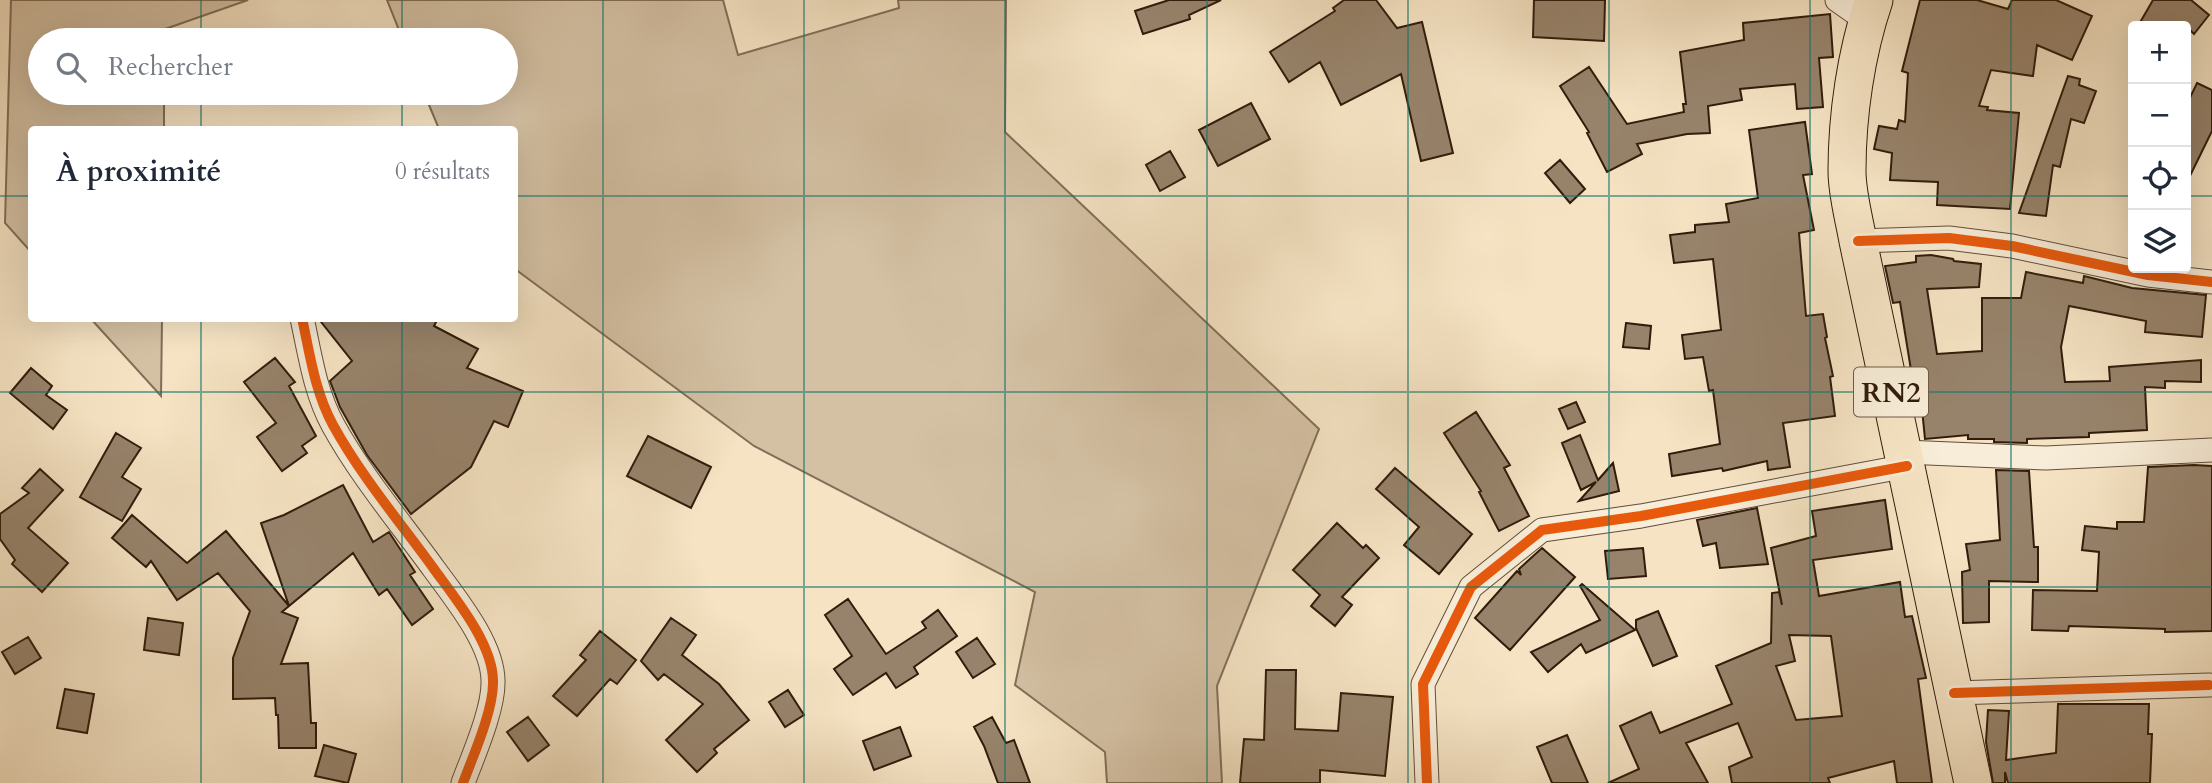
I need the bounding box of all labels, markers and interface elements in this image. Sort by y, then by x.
map controls [2128,21,2191,273]
button: + [2128,21,2191,84]
search box [28,28,518,105]
icon: search [52,48,90,86]
text: Rechercher [108,49,233,84]
button: − [2128,84,2191,147]
button: locate [2128,147,2191,210]
text: À proximité [56,151,221,192]
text: 0 résultats [395,156,490,187]
button: layers [2128,210,2191,273]
road number: RN2 [1854,368,1928,416]

